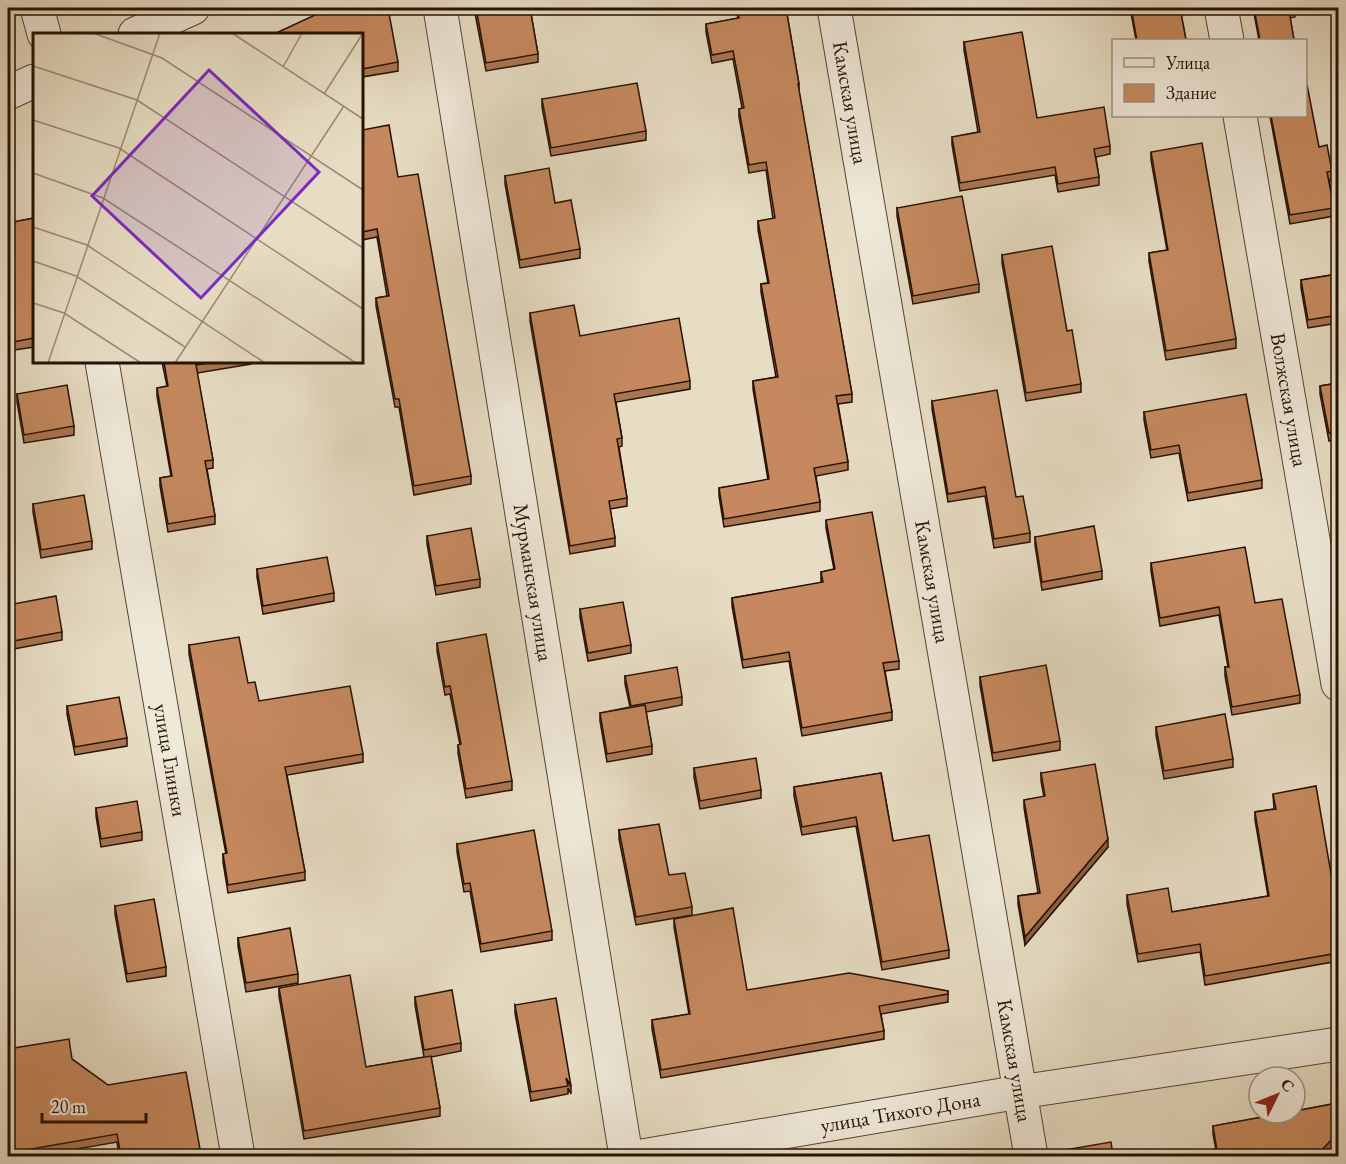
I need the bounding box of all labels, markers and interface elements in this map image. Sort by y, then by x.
inset map [33,33,363,363]
street label: Камская улица [827,39,875,167]
legend [1112,39,1307,117]
text: Улица [1165,51,1211,74]
text: Здание [1166,81,1216,104]
street label: Волжская улица [1265,331,1314,469]
street label: Мурманская улица [507,502,560,664]
street label: Камская улица [909,518,957,646]
street label: улица Глинки [148,701,194,819]
street label: Камская улица [991,997,1039,1125]
north arrow [1247,1065,1307,1125]
text: С [1276,1074,1299,1096]
street label: улица Тихого Дона [818,1085,983,1139]
scale bar [42,1086,146,1124]
text: 20 m [51,1095,86,1118]

